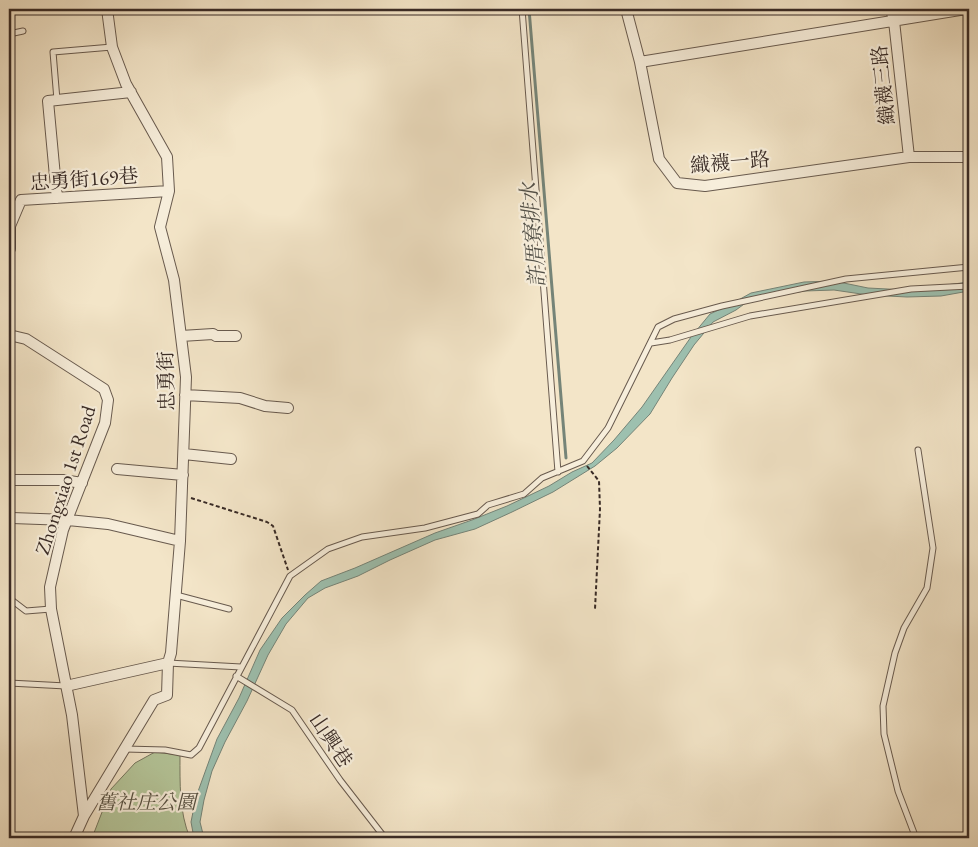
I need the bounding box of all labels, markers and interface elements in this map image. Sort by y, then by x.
street label: 織襪三路 [866,44,900,126]
street label: 織襪一路 [689,146,771,178]
street label: 忠勇街169巷 [29,162,139,196]
water label: 許厝寮排水 [514,180,551,289]
street label: 忠勇街 [152,351,180,411]
street label: Zhongxiao 1st Road [29,401,102,558]
street label: 山興巷 [303,708,359,772]
park label: 舊社庄公園 [96,789,199,815]

